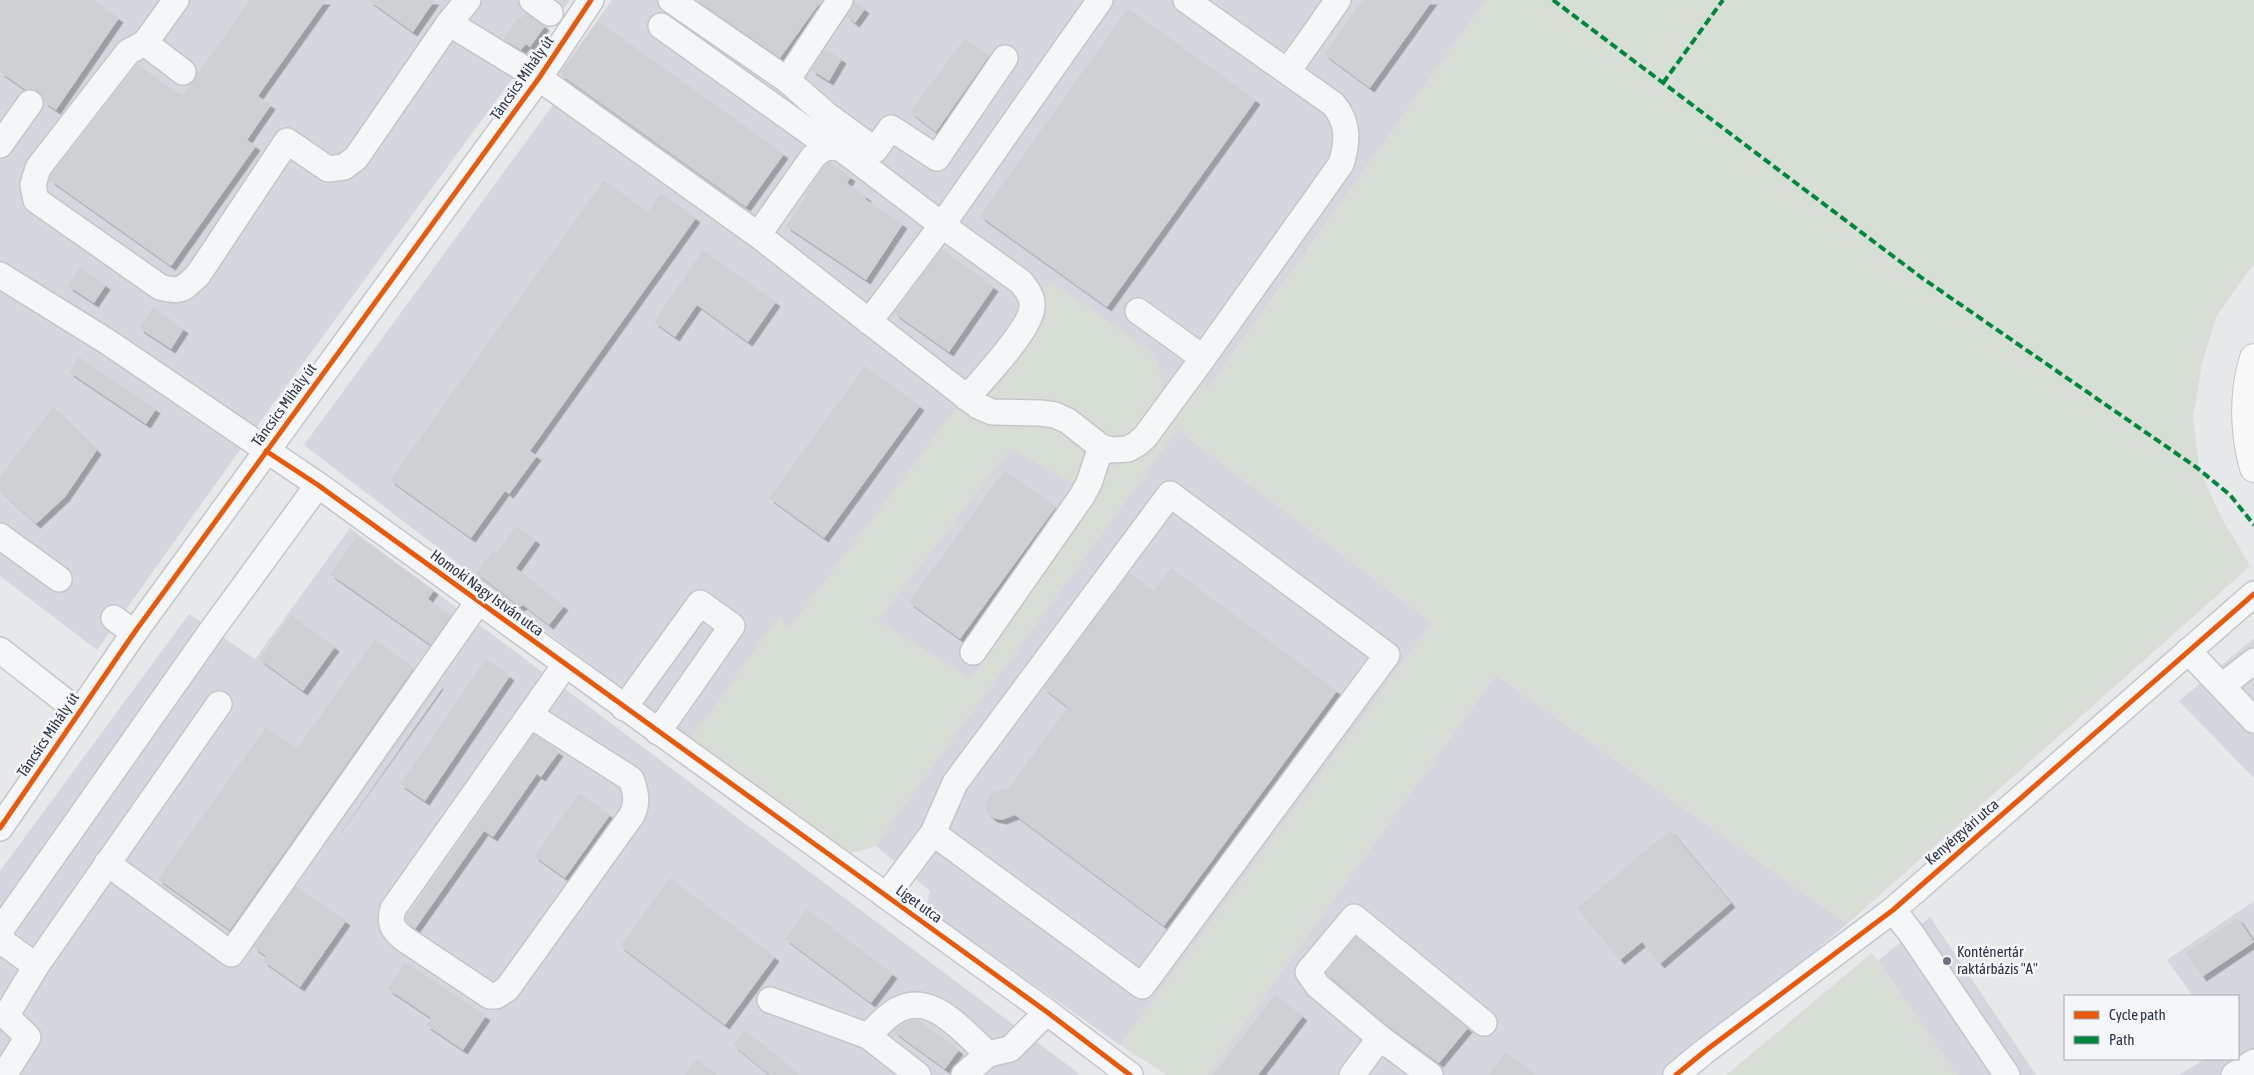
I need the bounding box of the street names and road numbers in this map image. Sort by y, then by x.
street label: Táncsics Mihály út [486,33,557,123]
street label: Táncsics Mihály út [248,360,319,449]
street label: Homoki Nagy István utca [427,546,547,639]
street label: Táncsics Mihály út [13,689,82,780]
street label: Kenyérgyári utca [1922,795,2002,868]
street label: Liget utca [893,881,946,926]

